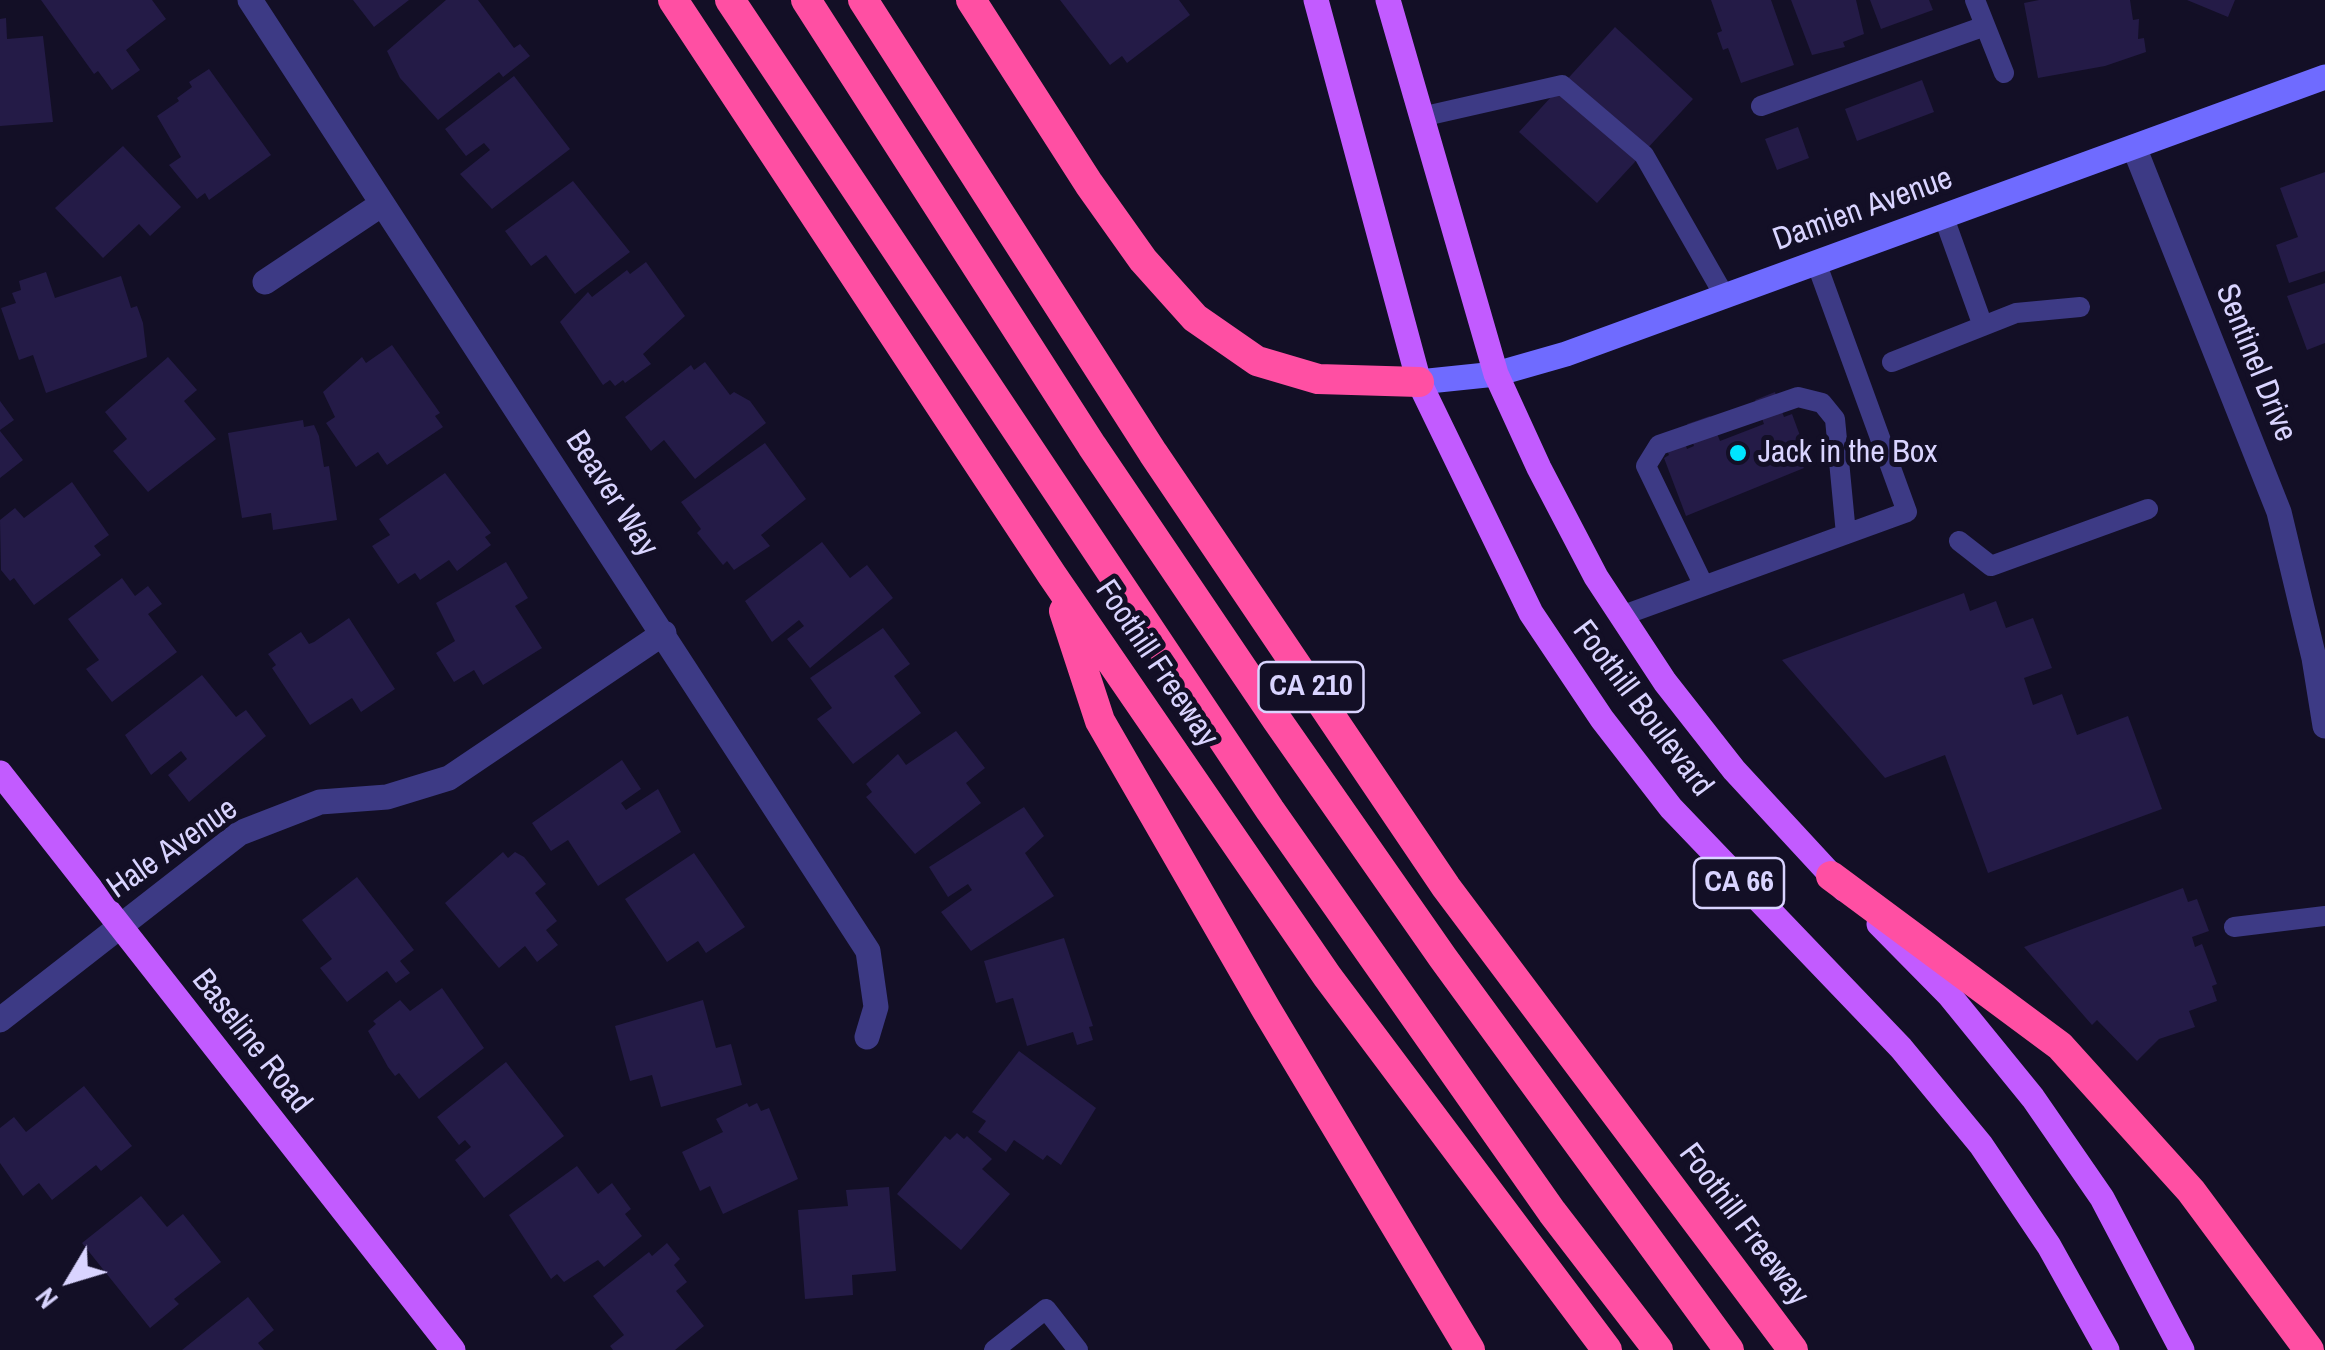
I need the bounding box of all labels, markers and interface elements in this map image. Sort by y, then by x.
street label: Damien Avenue [1768,160,1958,260]
street label: Sentinel Drive [2206,279,2304,447]
street label: Beaver Way [556,424,666,564]
place label: Jack in the Box [1758,434,1937,472]
marker: Jack in the Box [1727,442,1749,464]
street label: Foothill Freeway [1086,573,1226,755]
street label: Foothill Boulevard [1563,614,1721,804]
road number: CA 210 [1258,662,1364,712]
street label: Hale Avenue [101,790,245,908]
road number: CA 66 [1694,858,1784,908]
street label: Baseline Road [183,962,319,1122]
street label: Foothill Freeway [1670,1137,1816,1313]
north arrow [20,1230,120,1330]
text: N [26,1280,66,1317]

